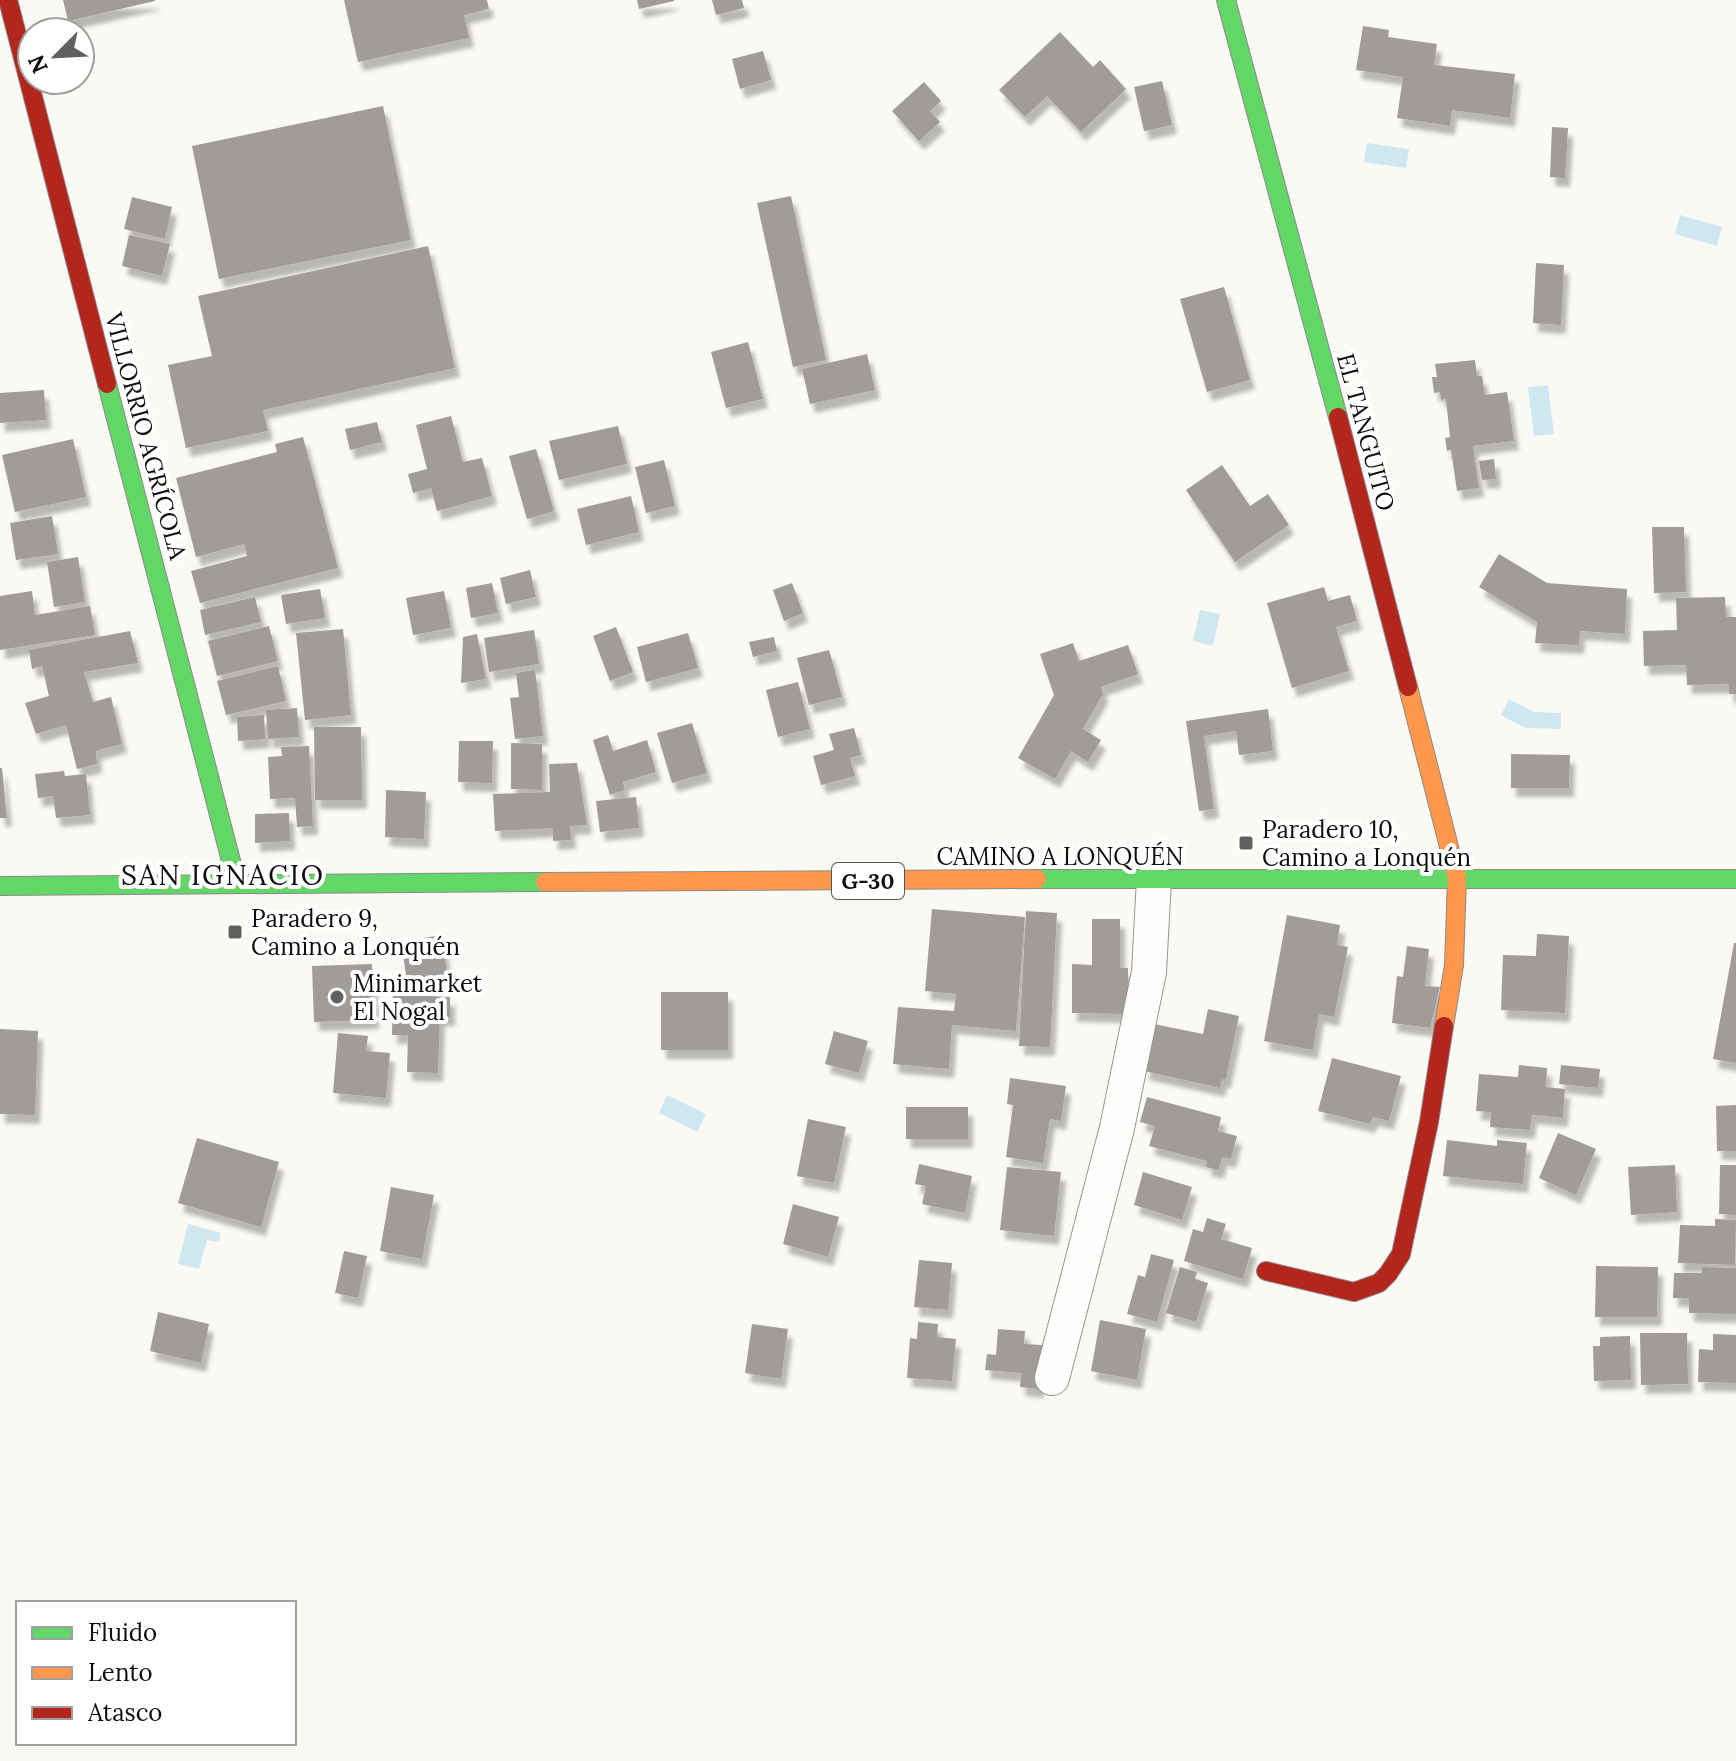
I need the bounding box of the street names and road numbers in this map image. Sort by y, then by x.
street label: VILLORRIO AGRÍCOLA [98,308,194,564]
street label: EL TANGUITO [1330,350,1402,514]
street label: CAMINO A LONQUÉN [936,841,1184,872]
road number: G-30 [832,863,904,899]

